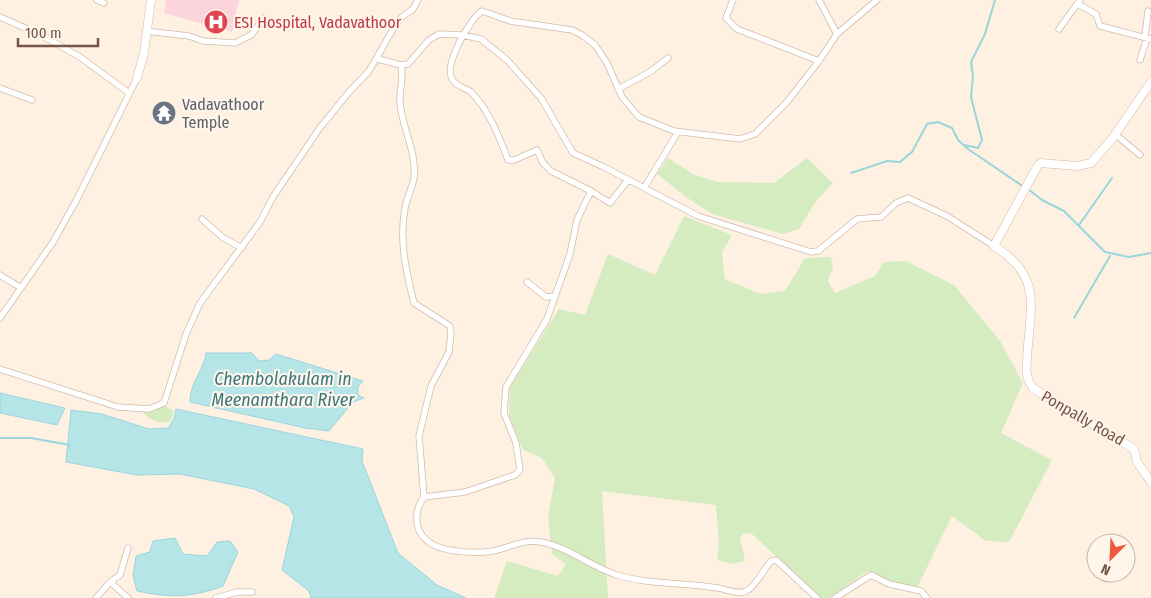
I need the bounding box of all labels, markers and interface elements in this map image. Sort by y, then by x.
hospital icon: ESI Hospital, Vadavathoor [203,9,229,35]
place label: ESI Hospital, Vadavathoor [234,13,402,32]
scale bar [18,15,98,47]
text: 100 m [25,24,62,42]
place label: Vadavathoor Temple [182,95,265,132]
temple icon: Vadavathoor Temple [151,100,177,126]
water label: Chembolakulam in Meenamthara River [212,368,355,411]
street label: Ponpally Road [1038,386,1128,450]
north arrow [1086,533,1136,583]
text: N [1099,560,1113,579]

